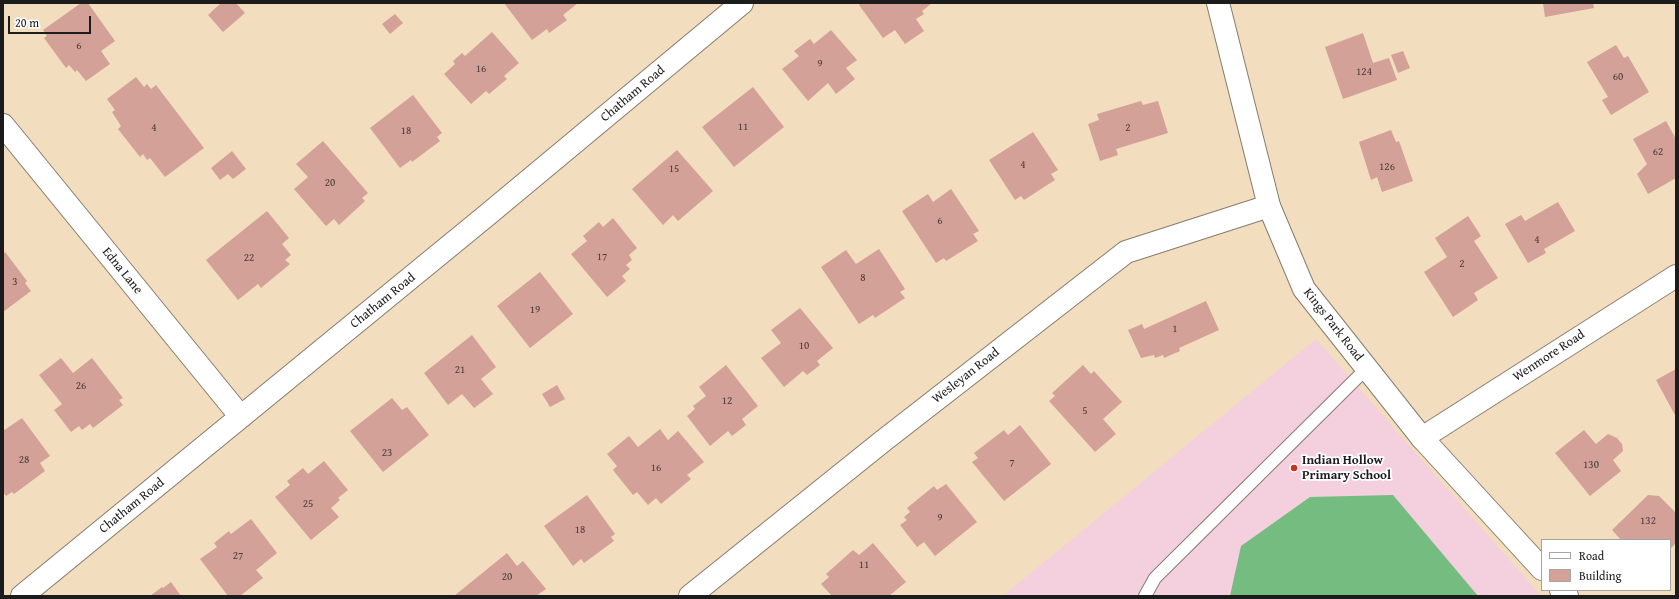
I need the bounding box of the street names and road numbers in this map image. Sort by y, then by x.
street label: Chatham Road [598,63,668,125]
street label: Edna Lane [98,244,146,298]
street label: Chatham Road [347,270,419,332]
street label: Kings Park Road [1300,285,1366,365]
street label: Wenmore Road [1510,327,1588,385]
street label: Wesleyan Road [929,345,1003,407]
street label: Chatham Road [96,475,168,537]

